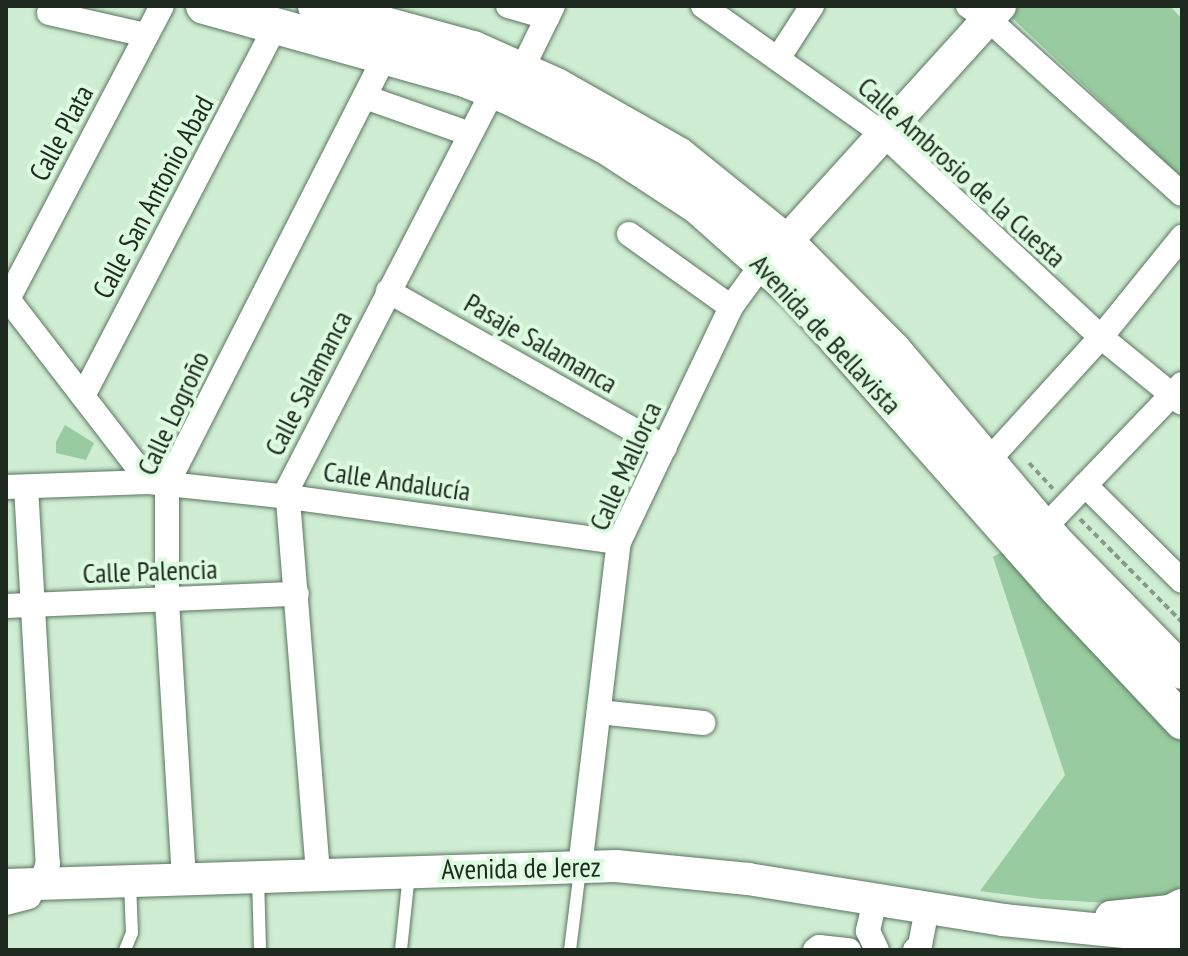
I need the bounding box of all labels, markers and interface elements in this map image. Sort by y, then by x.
street label: Calle Ambrosio de la Cuesta [851,70,1073,274]
street label: Calle Plata [22,79,100,187]
street label: Calle San Antonio Abad [85,89,221,305]
street label: Avenida de Bellavista [743,247,909,421]
street label: Pasaje Salamanca [459,286,623,400]
street label: Calle Salamanca [257,305,359,461]
street label: Calle Logroño [130,346,216,480]
street label: Calle Mallorca [582,396,668,536]
street label: Calle Andalucía [321,454,473,508]
street label: Calle Palencia [82,552,218,590]
street label: Avenida de Jerez [441,850,601,886]

